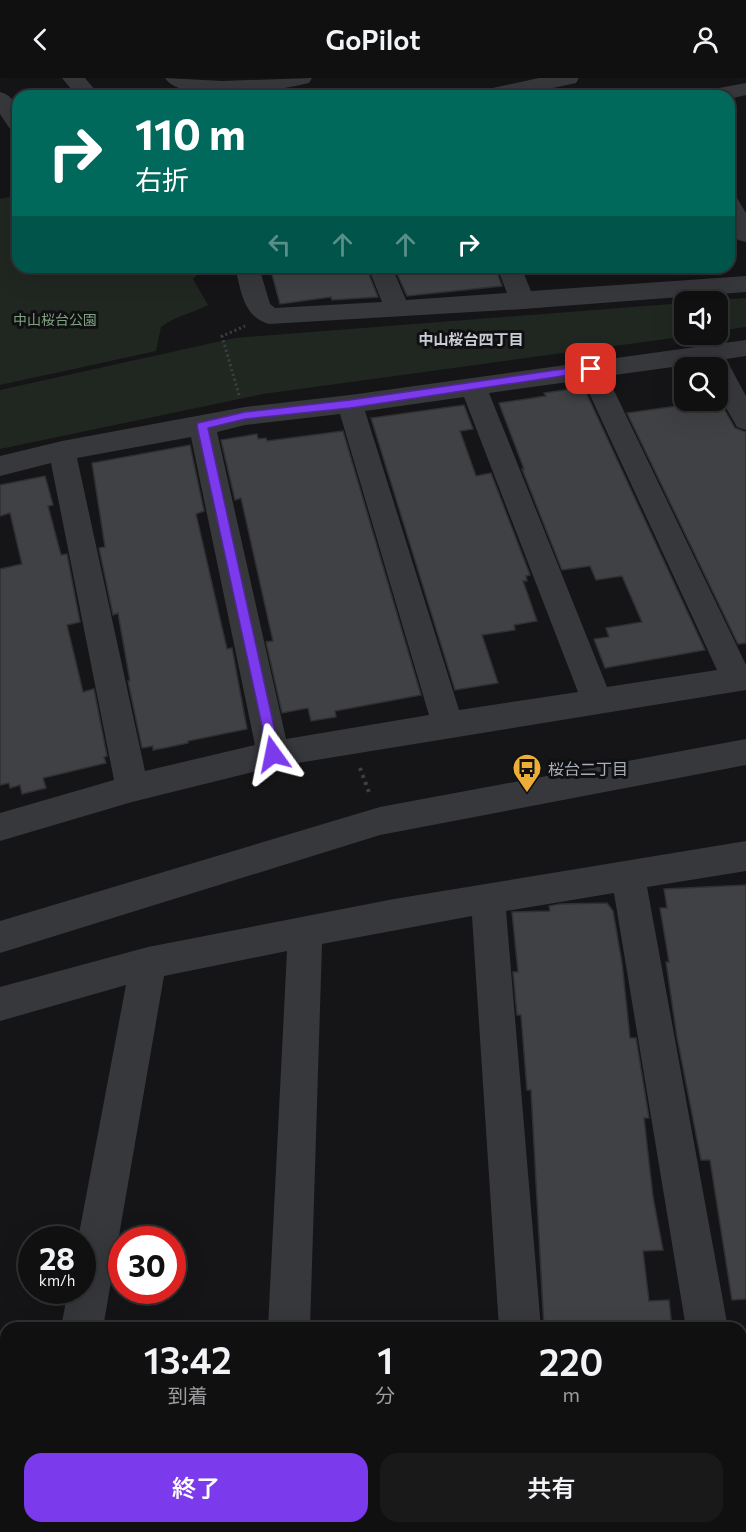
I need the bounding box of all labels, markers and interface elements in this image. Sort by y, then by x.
icon: back [24,23,57,56]
text: GoPilot [325,23,421,56]
icon: person [689,23,722,56]
text: 110 m [135,107,246,159]
icon: right [36,114,114,192]
text: 右折 [135,163,189,196]
icon: left [263,228,296,261]
icon: ahead [326,228,359,261]
icon: ahead [389,228,422,261]
icon: right [452,228,485,261]
map controls [674,291,728,411]
button: sound [674,291,728,345]
park label: 中山桜台公園 [13,311,97,328]
district label: 中山桜台四丁目 [418,330,524,348]
pin [565,343,616,394]
icon: arrive [574,352,607,385]
button: search [674,357,728,411]
position arrow [241,722,305,786]
bus stop icon: 桜台二丁目 [511,752,543,794]
place label: 桜台二丁目 [548,759,628,778]
speed limit sign: 30 [108,1226,186,1304]
text: 28 [39,1239,75,1276]
text: km/h [39,1271,75,1289]
text: 13:42 [144,1337,232,1381]
text: 1 [377,1337,393,1381]
text: 220 [539,1339,603,1383]
text: m [562,1382,580,1406]
text: 到着 [168,1383,208,1407]
text: 分 [375,1383,395,1407]
button: 終了 [24,1453,368,1522]
button: 共有 [380,1453,723,1522]

